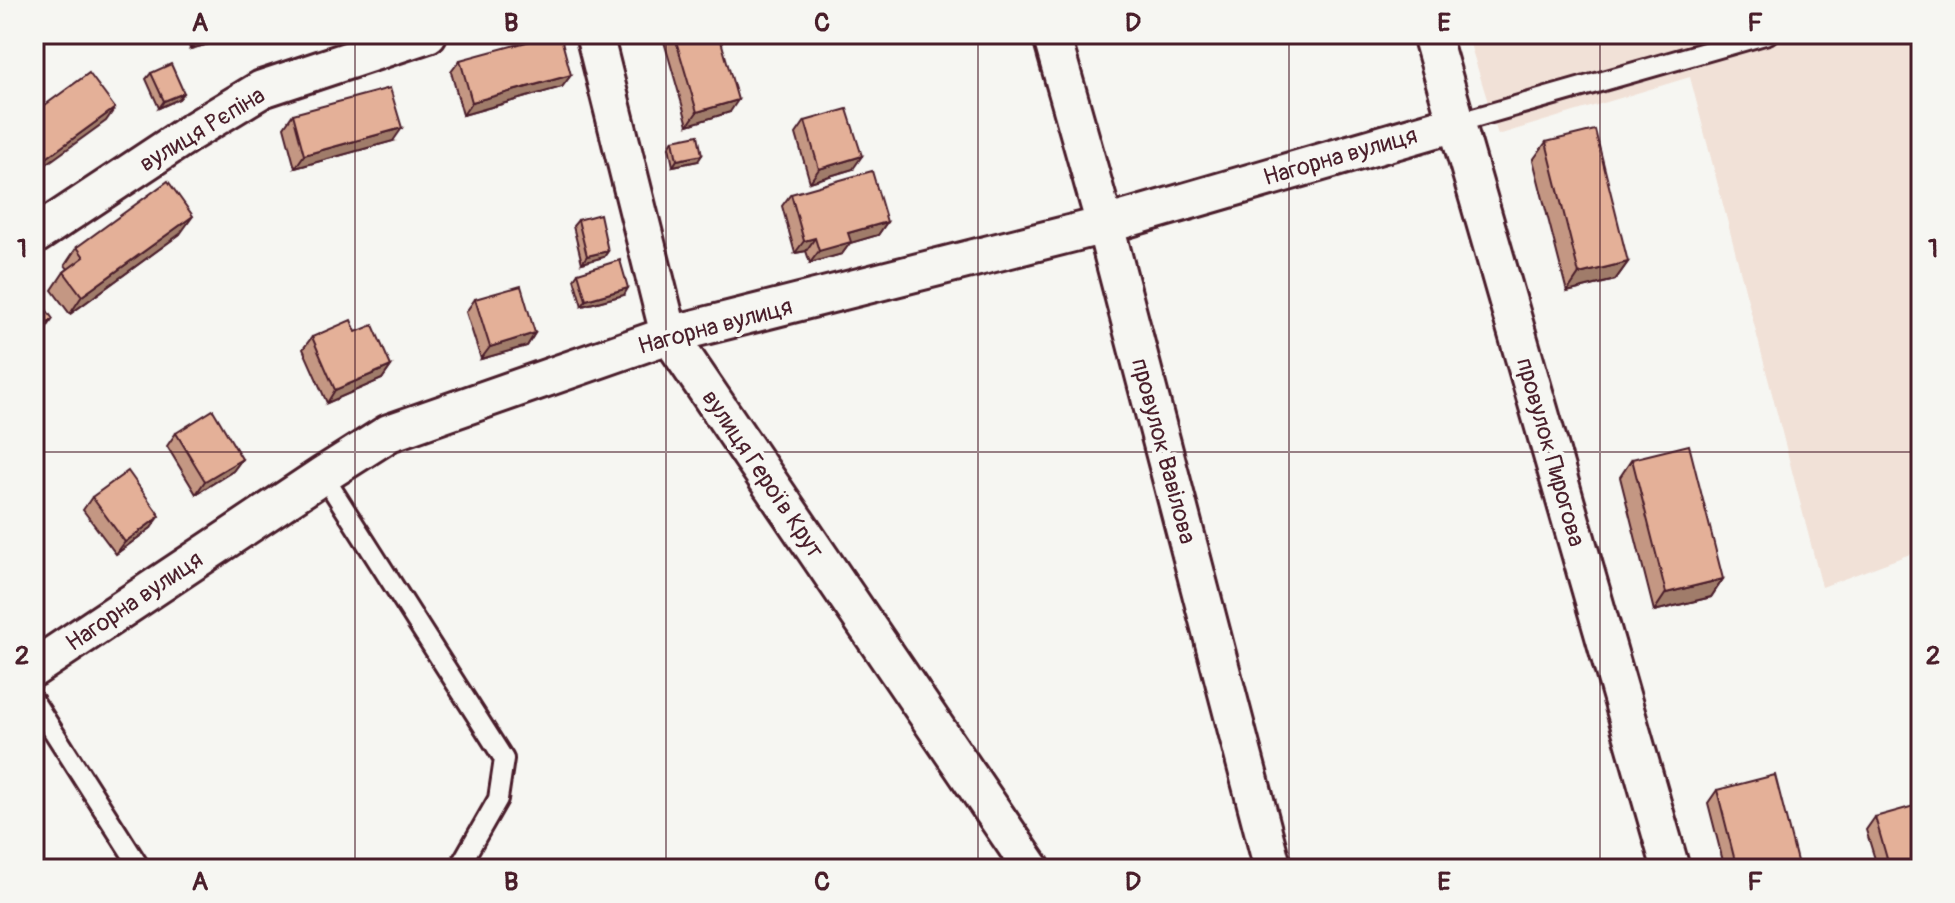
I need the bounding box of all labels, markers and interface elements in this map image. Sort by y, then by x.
text: A [192,7,209,39]
text: B [504,7,518,39]
text: C [814,7,830,39]
text: D [1125,7,1141,39]
text: E [1437,7,1451,39]
text: F [1747,7,1763,39]
street label: вулиця Рєпіна [134,81,270,178]
street label: Нагорна вулиця [1260,121,1420,192]
text: 1 [17,233,27,265]
text: 1 [1928,233,1938,265]
street label: Нагорна вулиця [635,292,796,361]
street label: провулок Пирогова [1510,354,1591,550]
street label: провулок Вавілова [1125,355,1202,547]
street label: вулиця Героїв Крут [695,385,830,564]
street label: Нагорна вулиця [60,545,208,658]
text: 2 [15,640,29,672]
text: 2 [1926,640,1940,672]
text: A [192,866,209,898]
text: B [504,866,518,898]
text: C [814,866,830,898]
text: D [1125,866,1141,898]
text: E [1437,866,1451,898]
text: F [1747,866,1763,898]

